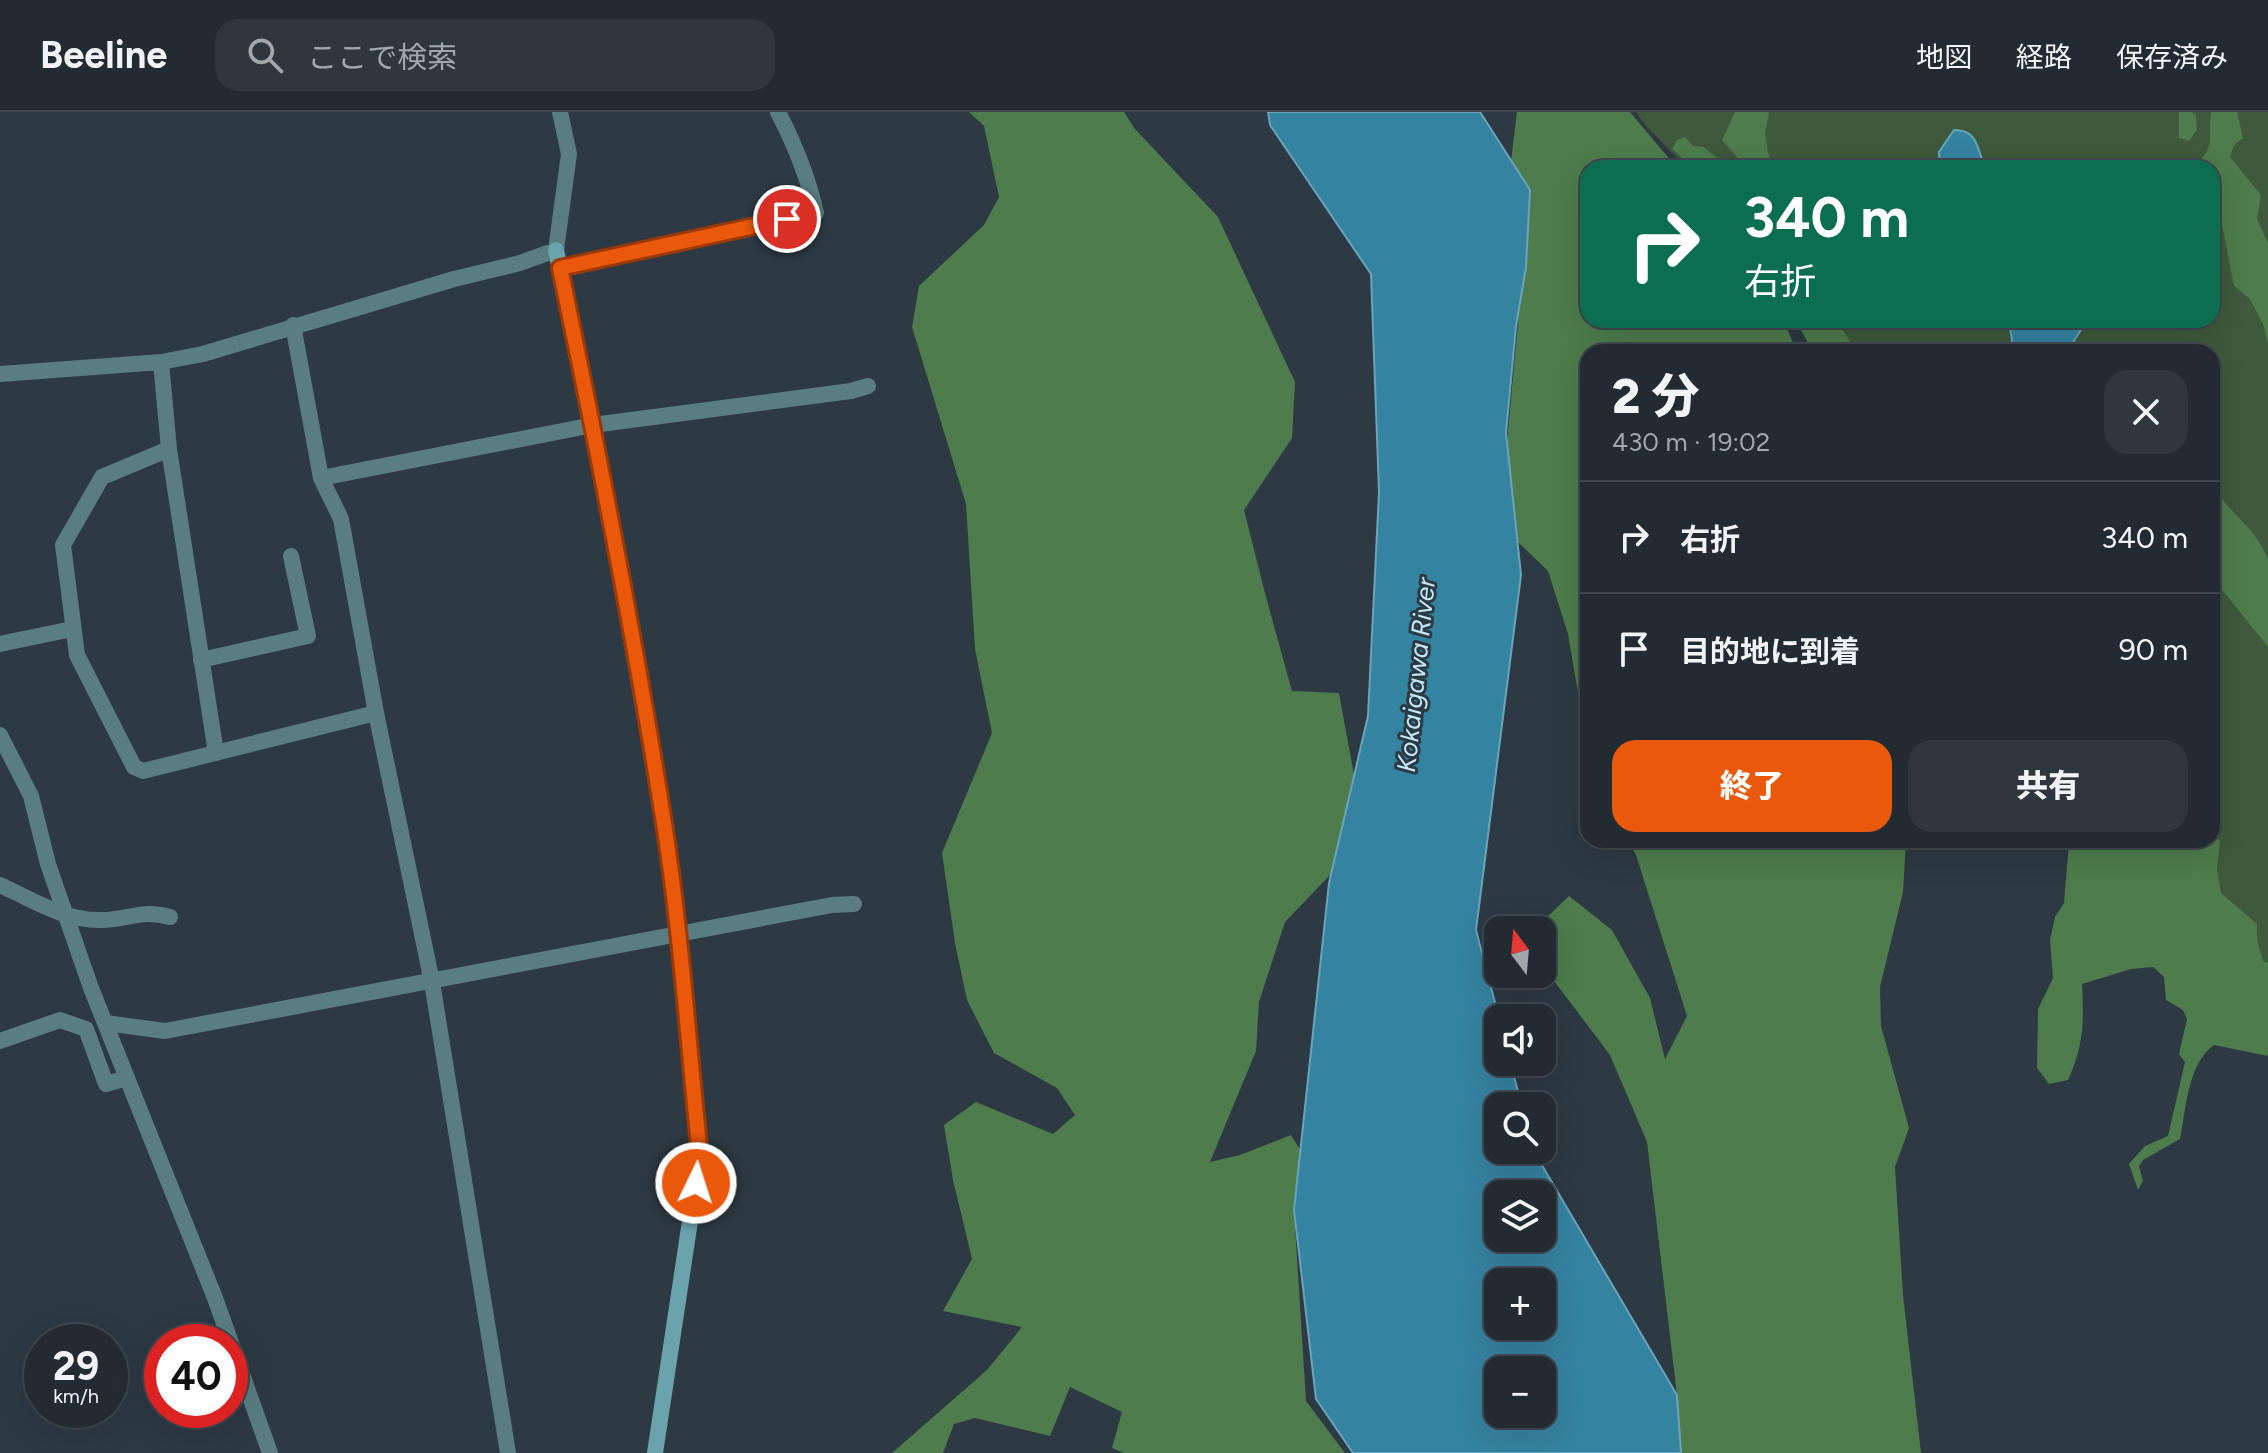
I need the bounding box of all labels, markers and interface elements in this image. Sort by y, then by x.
search box [215,19,775,91]
text: Beeline [40,32,167,78]
icon: search [243,33,287,77]
text: ここで検索 [307,39,457,76]
text: 地図 [1916,40,1972,74]
text: 経路 [2016,40,2072,74]
text: 保存済み [2116,40,2228,74]
text: 340 m [1744,184,1909,251]
pin [753,185,821,253]
icon: right [1612,192,1716,296]
icon: arrive [765,197,809,241]
text: 右折 [1744,260,1816,303]
text: 2 分 [1612,367,1699,425]
button: close [2104,370,2188,454]
text: 430 m · 19:02 [1612,426,1770,458]
icon: right [1612,515,1656,559]
text: 340 m [2101,519,2188,556]
text: 右折 [1680,521,1740,558]
water label: Kokaigawa River [1390,575,1442,774]
icon: arrive [1612,627,1656,671]
text: 90 m [2119,631,2188,668]
text: 目的地に到着 [1680,633,1860,670]
button: 終了 [1612,740,1892,832]
button: 共有 [1908,740,2188,832]
north arrow [1484,916,1556,988]
map controls [1484,916,1556,1428]
button: sound [1484,1004,1556,1076]
button: search [1484,1092,1556,1164]
position arrow [654,1141,738,1225]
button: layers [1484,1180,1556,1252]
button: + [1484,1268,1556,1340]
speed limit sign: 40 [144,1324,248,1428]
text: 29 [53,1342,99,1390]
button: − [1484,1356,1556,1428]
text: km/h [53,1384,99,1408]

